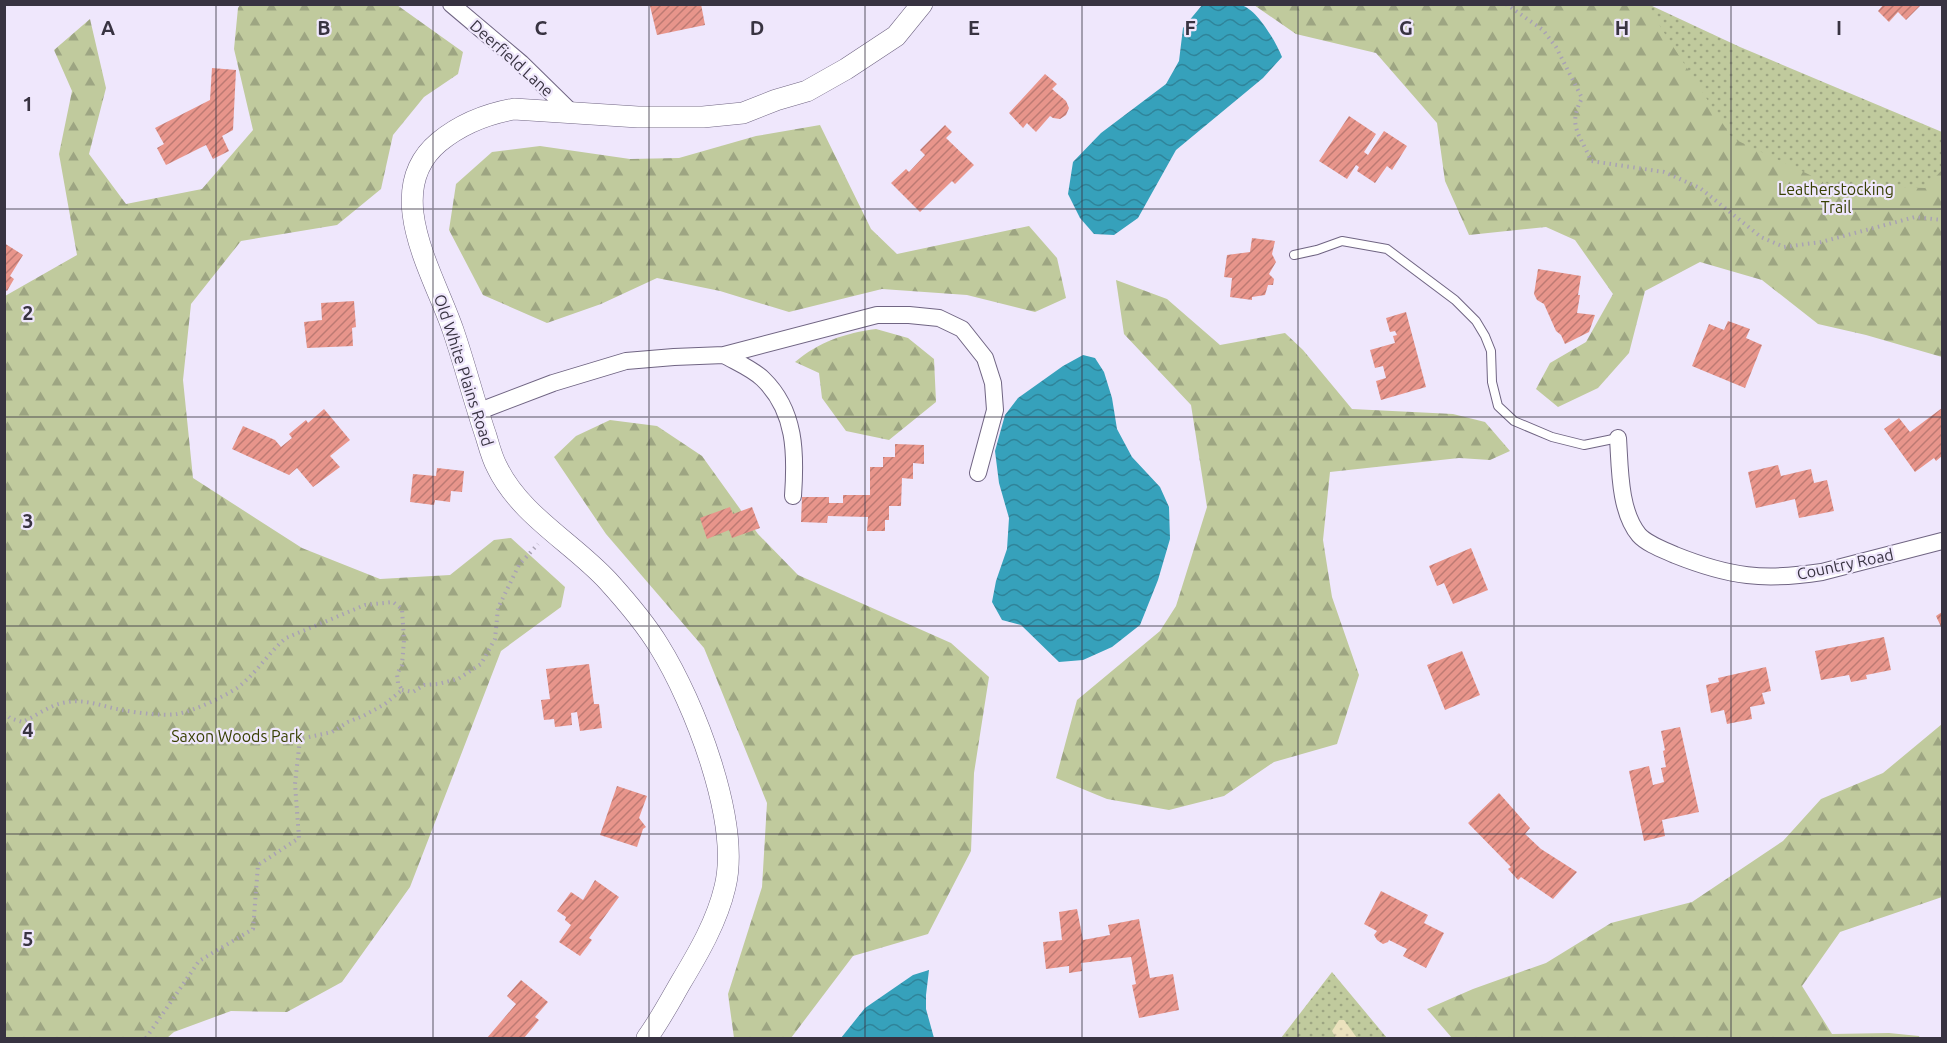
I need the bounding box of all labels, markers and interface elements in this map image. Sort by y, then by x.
text: A [101,16,115,39]
text: B [317,16,331,39]
street label: Deerfield Lane [467,16,557,100]
text: C [535,16,548,39]
text: D [750,16,764,39]
text: E [968,16,980,39]
text: F [1184,16,1196,39]
text: G [1399,16,1413,39]
text: H [1615,16,1629,39]
text: I [1836,16,1842,39]
text: 1 [22,92,34,115]
park label: Leatherstocking Trail [1778,180,1894,216]
street label: Old White Plains Road [431,292,497,448]
text: 2 [22,301,34,324]
text: 3 [22,509,34,532]
street label: Country Road [1795,545,1895,583]
text: 4 [22,718,34,741]
park label: Saxon Woods Park [171,727,303,745]
text: 5 [22,927,34,950]

